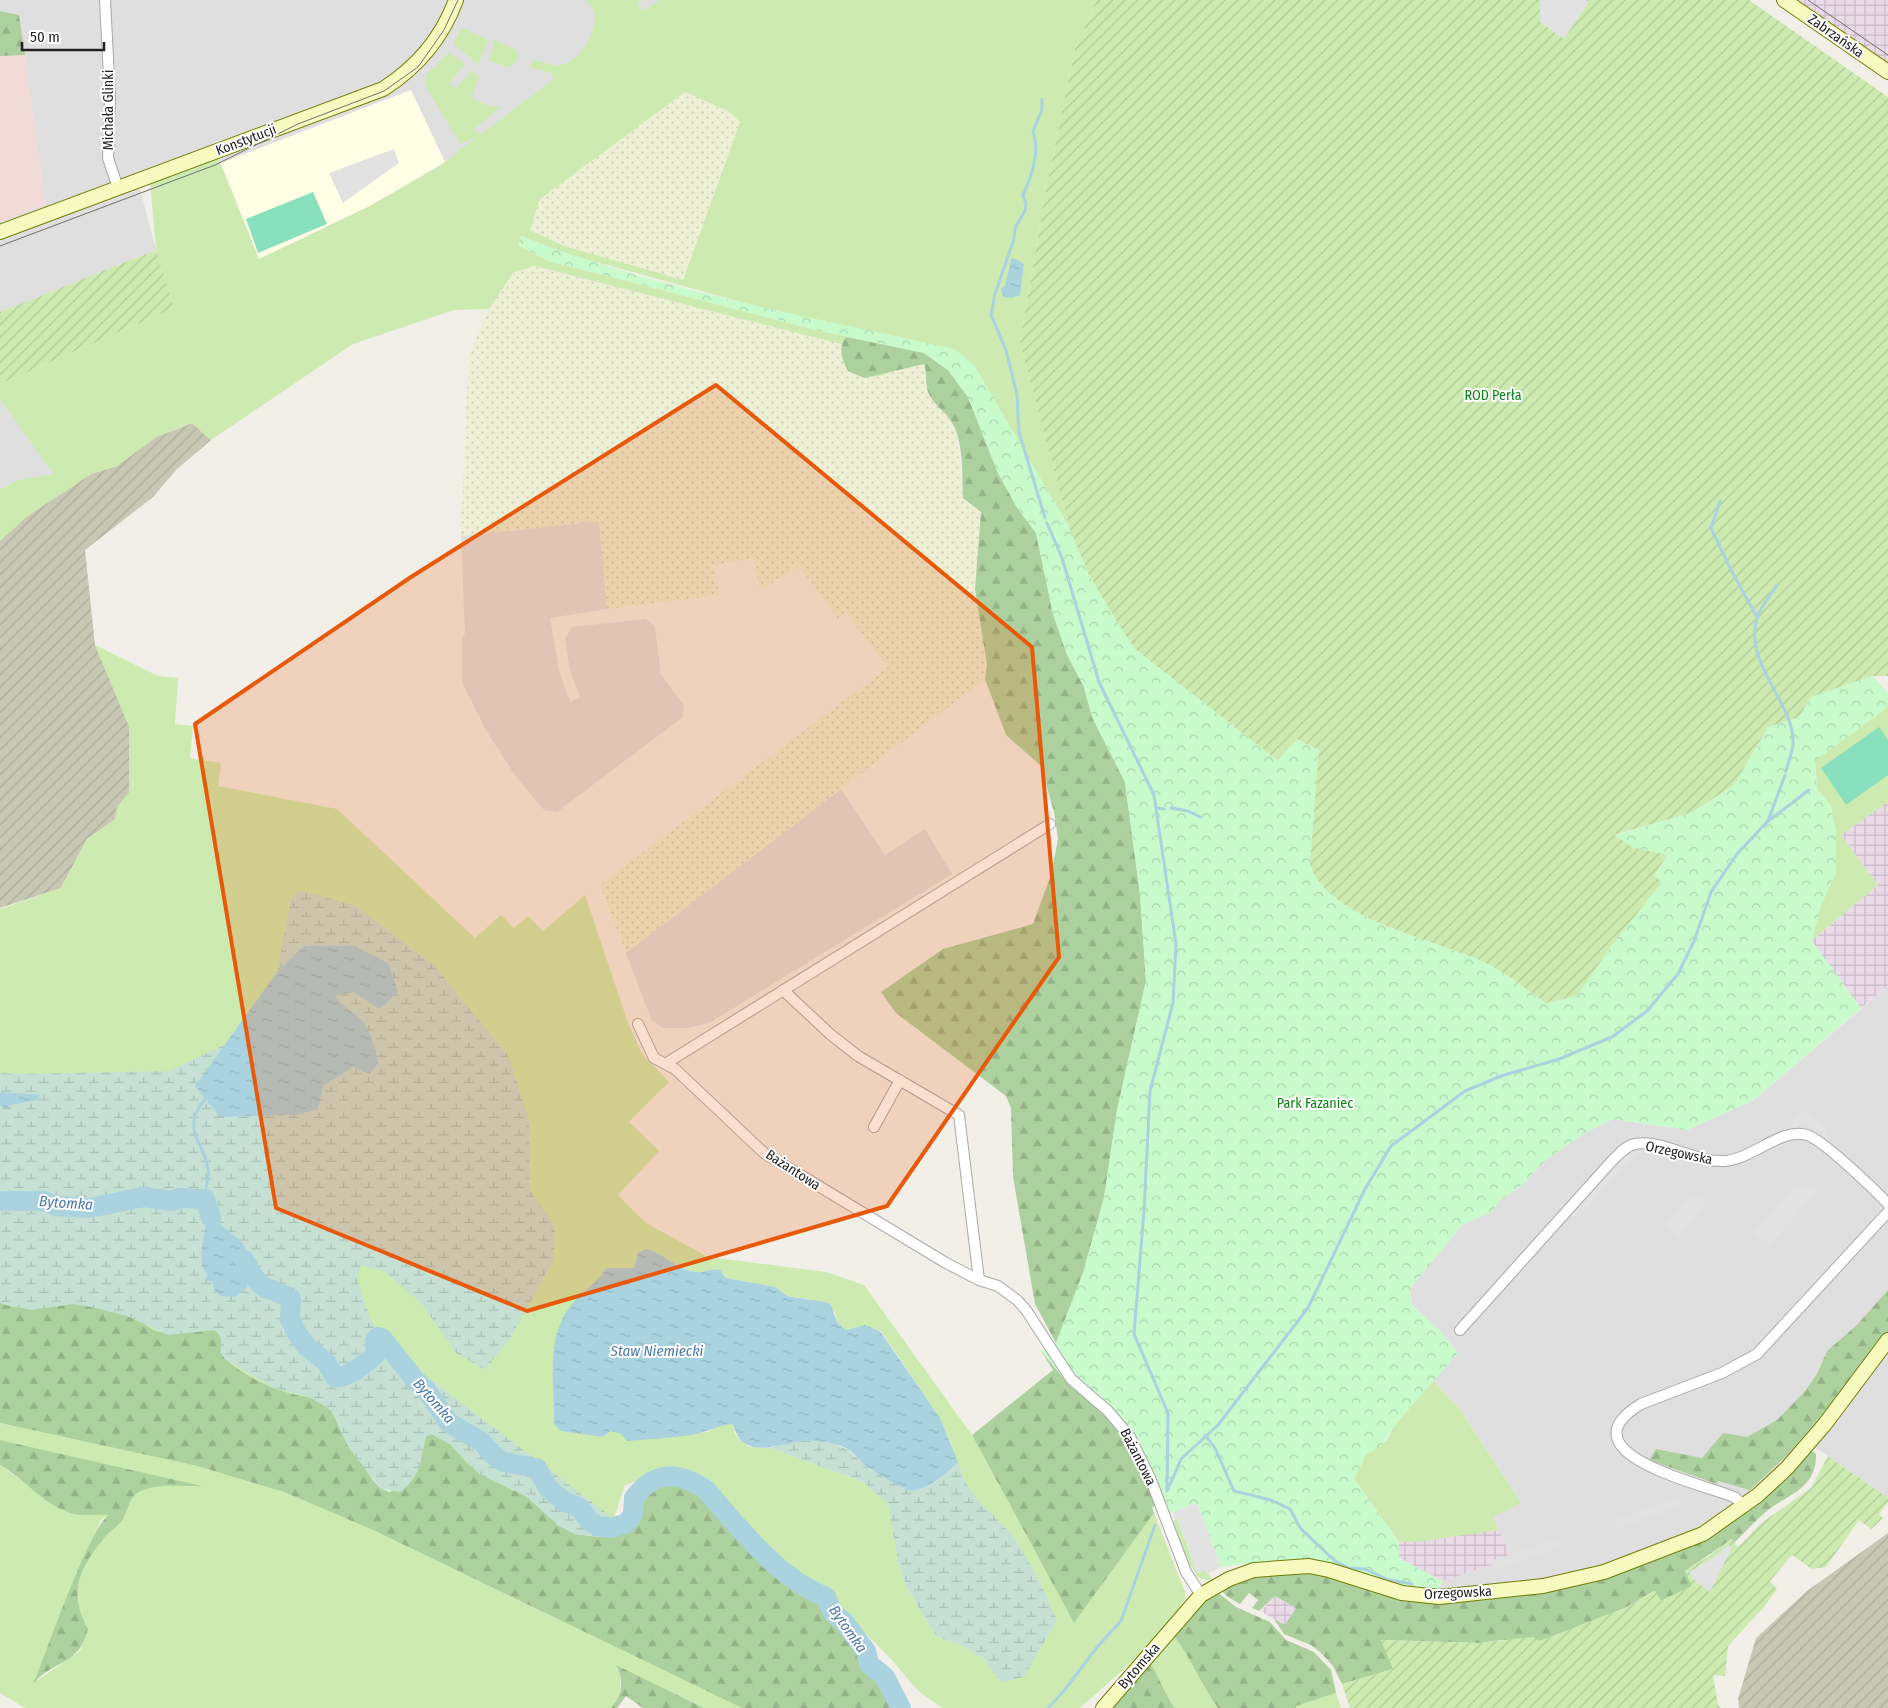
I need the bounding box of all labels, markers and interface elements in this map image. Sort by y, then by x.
street label: Zabrzańska [1805,11,1867,61]
scale bar [22,20,105,52]
text: 50 m [30,28,60,46]
street label: Michała Glinki [100,70,117,150]
street label: Konstytucji [213,121,279,159]
park label: ROD Perła [1464,387,1522,404]
park label: Park Fazaniec [1277,1095,1353,1112]
street label: Orzegowska [1644,1138,1714,1168]
street label: Bażantowa [762,1146,824,1194]
water label: Bytomka [38,1192,94,1214]
water label: Staw Niemiecki [610,1342,704,1360]
water label: Bytomka [409,1375,459,1427]
street label: Bażantowa [1116,1426,1160,1488]
street label: Orzegowska [1424,1583,1492,1603]
water label: Bytomka [825,1602,871,1656]
street label: Bytomska [1114,1639,1164,1693]

